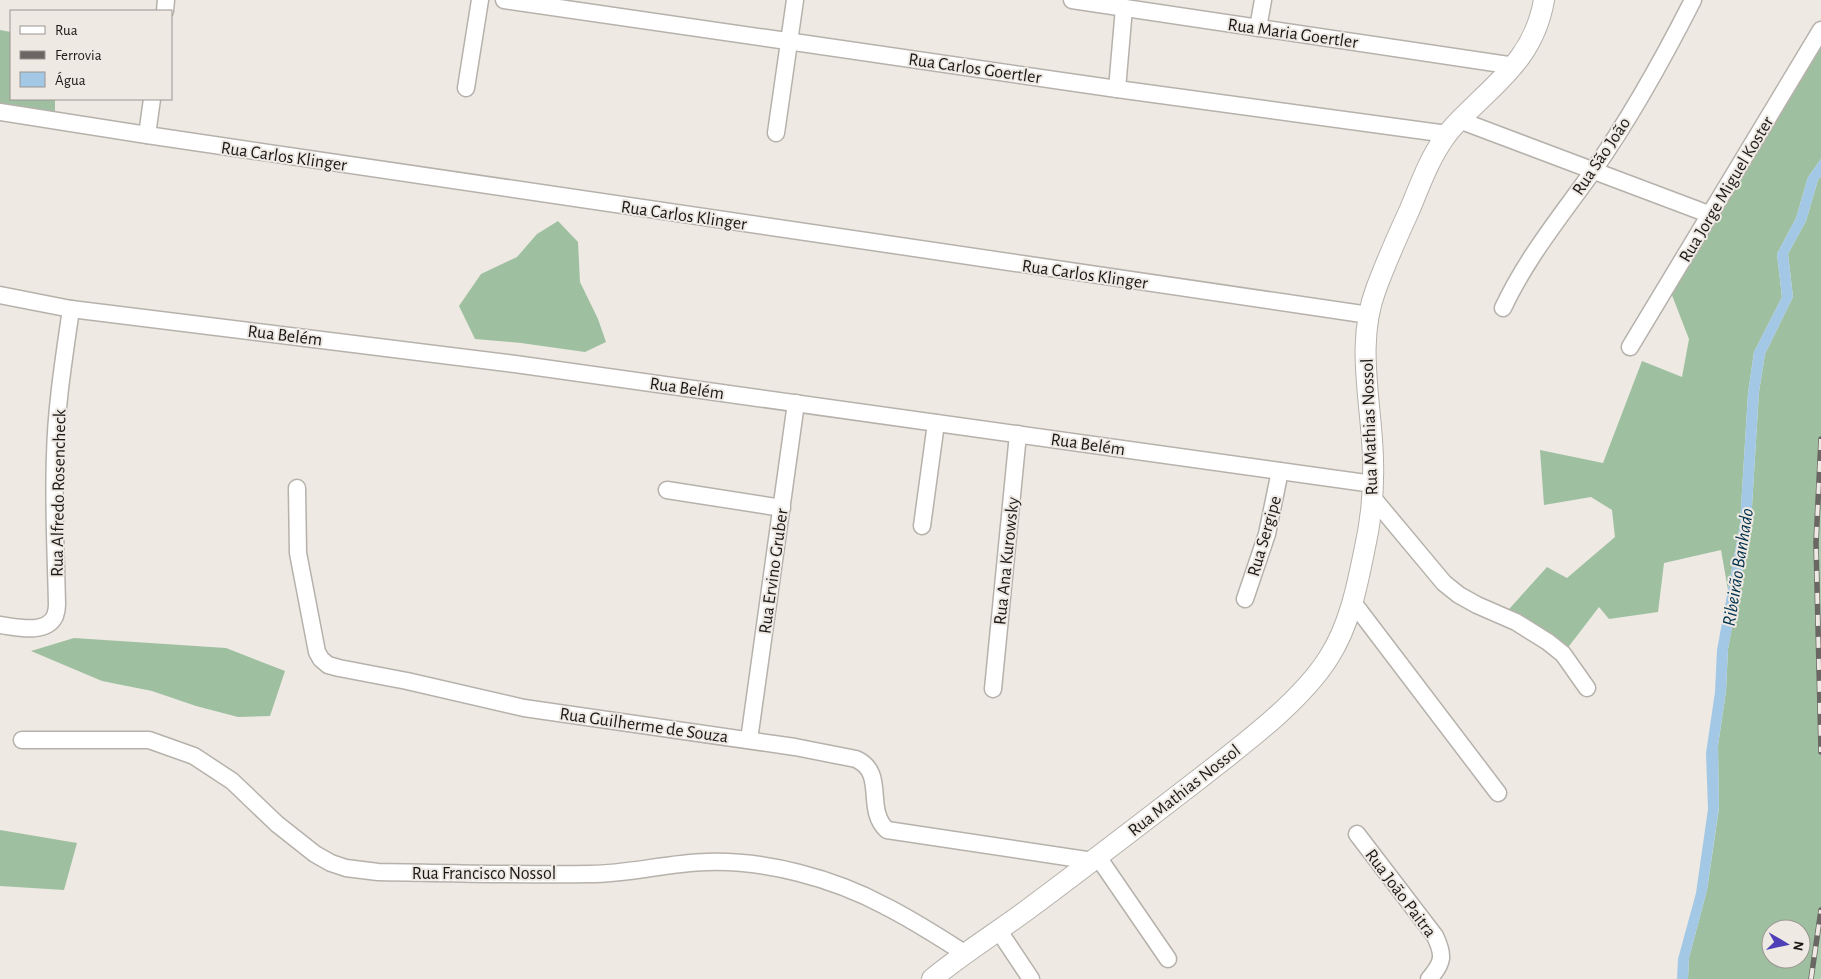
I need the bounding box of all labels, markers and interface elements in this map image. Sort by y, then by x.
legend [10,10,172,100]
street label: Rua Maria Goertler [1227,16,1359,52]
text: Rua [55,23,78,38]
text: Ferrovia [55,48,102,63]
street label: Rua Carlos Goertler [907,51,1043,87]
text: Água [55,71,86,88]
street label: Rua Jorge Miguel Koster [1676,113,1778,266]
street label: Rua São João [1569,114,1634,199]
street label: Rua Carlos Klinger [220,139,348,175]
street label: Rua Carlos Klinger [620,198,748,234]
street label: Rua Carlos Klinger [1021,257,1149,293]
street label: Rua Belém [247,322,323,349]
street label: Rua Mathias Nossol [1359,358,1381,496]
street label: Rua Belém [648,375,725,403]
street label: Rua Alfredo Rosencheck [49,408,69,577]
street label: Rua Belém [1049,431,1126,459]
street label: Rua Sergipe [1245,494,1285,579]
street label: Rua Ana Kurowsky [991,496,1023,626]
street label: Rua Ervino Gruber [756,507,792,635]
water label: Ribeirão Banhado [1720,507,1757,628]
street label: Rua Guilherme de Souza [558,705,729,747]
street label: Rua Mathias Nossol [1125,741,1244,840]
street label: Rua João Paitra [1361,846,1439,941]
street label: Rua Francisco Nossol [412,865,556,883]
north arrow [1761,919,1811,969]
text: N [1790,940,1806,952]

